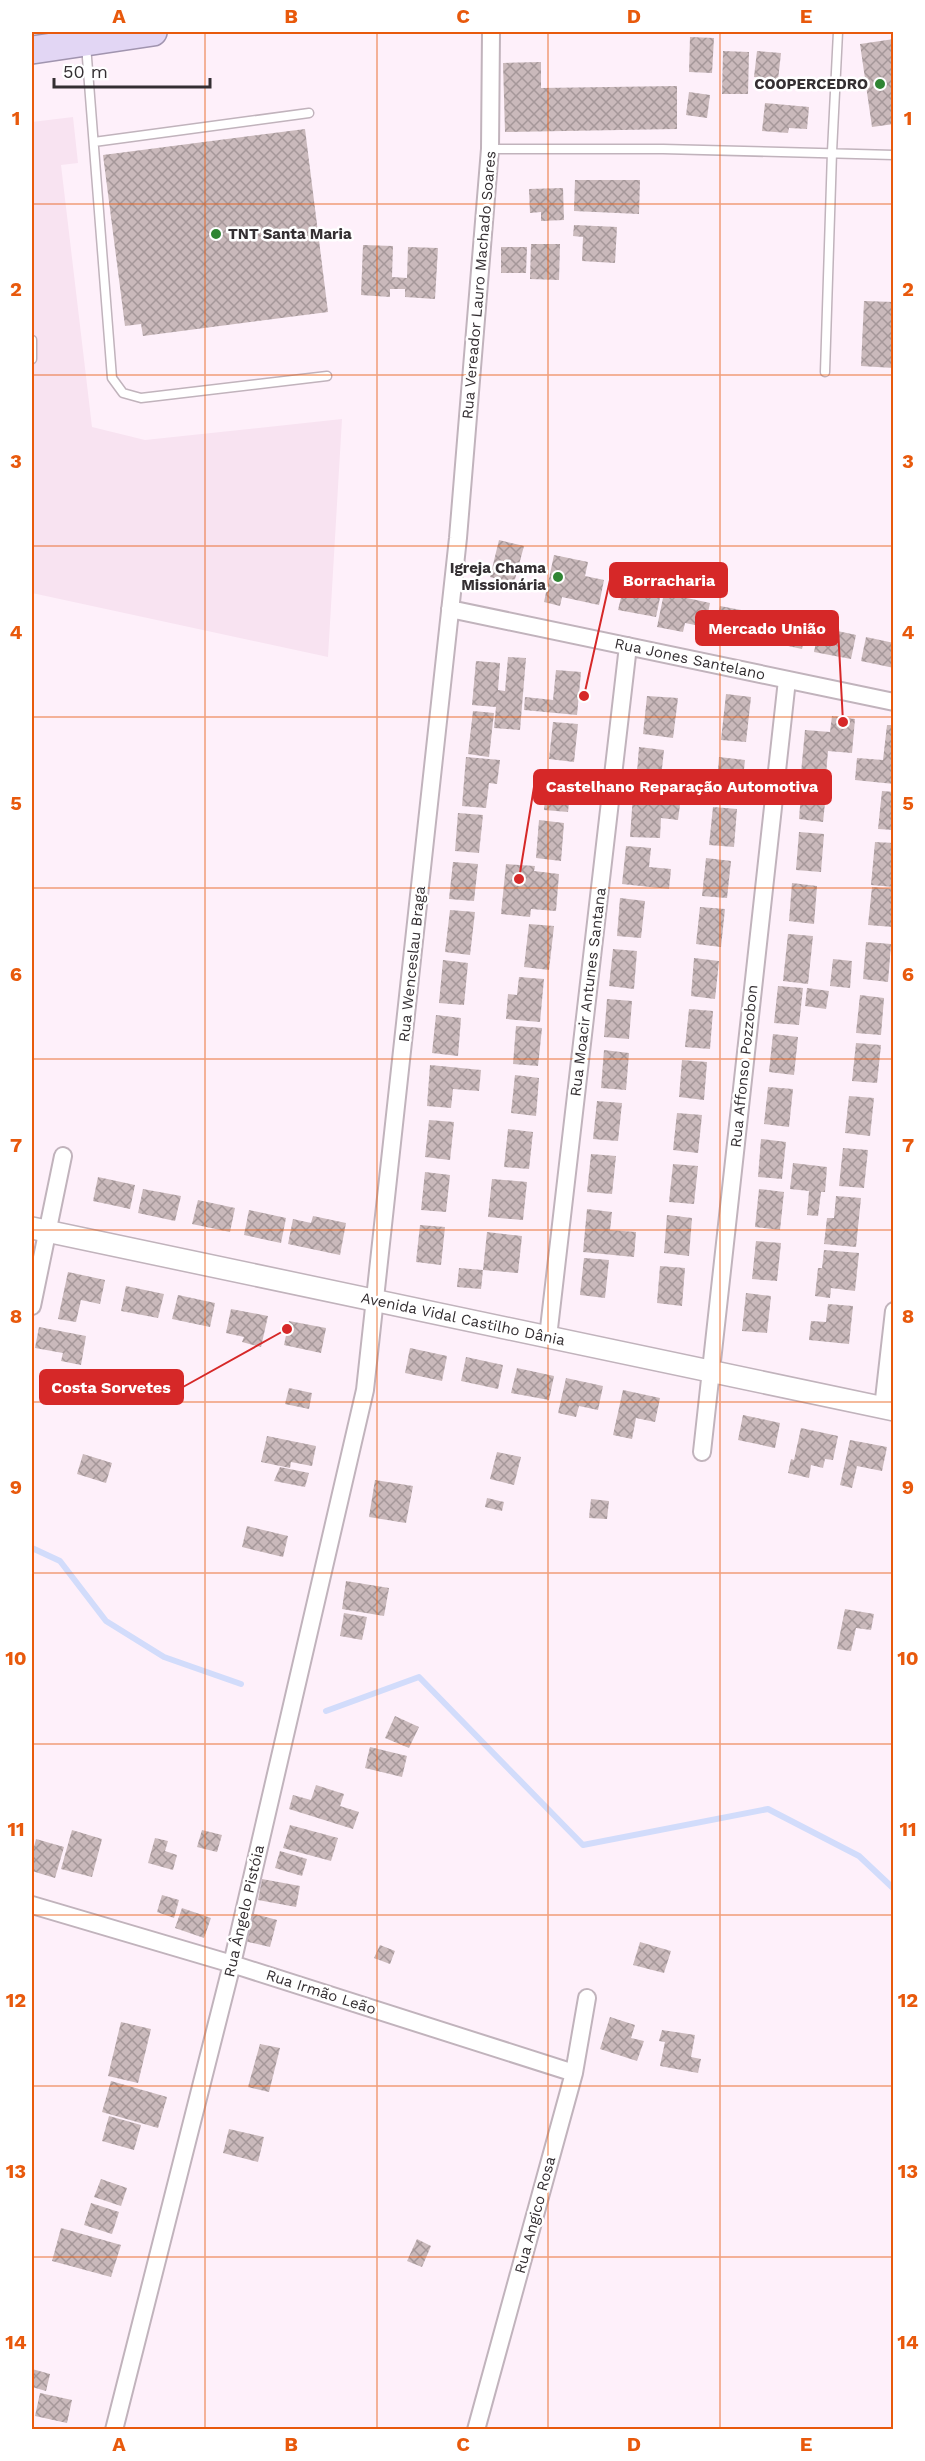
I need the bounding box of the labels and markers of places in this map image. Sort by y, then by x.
place label: COOPERCEDRO [754,75,868,93]
marker: COOPERCEDRO [873,77,887,91]
place label: TNT Santa Maria [228,225,352,243]
marker: TNT Santa Maria [209,227,223,241]
place label: Igreja Chama Missionária [450,559,546,594]
callout: Borracharia [610,563,727,597]
marker: Igreja Chama Missionária [551,570,565,584]
callout: Mercado União [696,611,838,645]
callout: Castelhano Reparação Automotiva [534,770,831,804]
callout: Costa Sorvetes [40,1370,183,1404]

